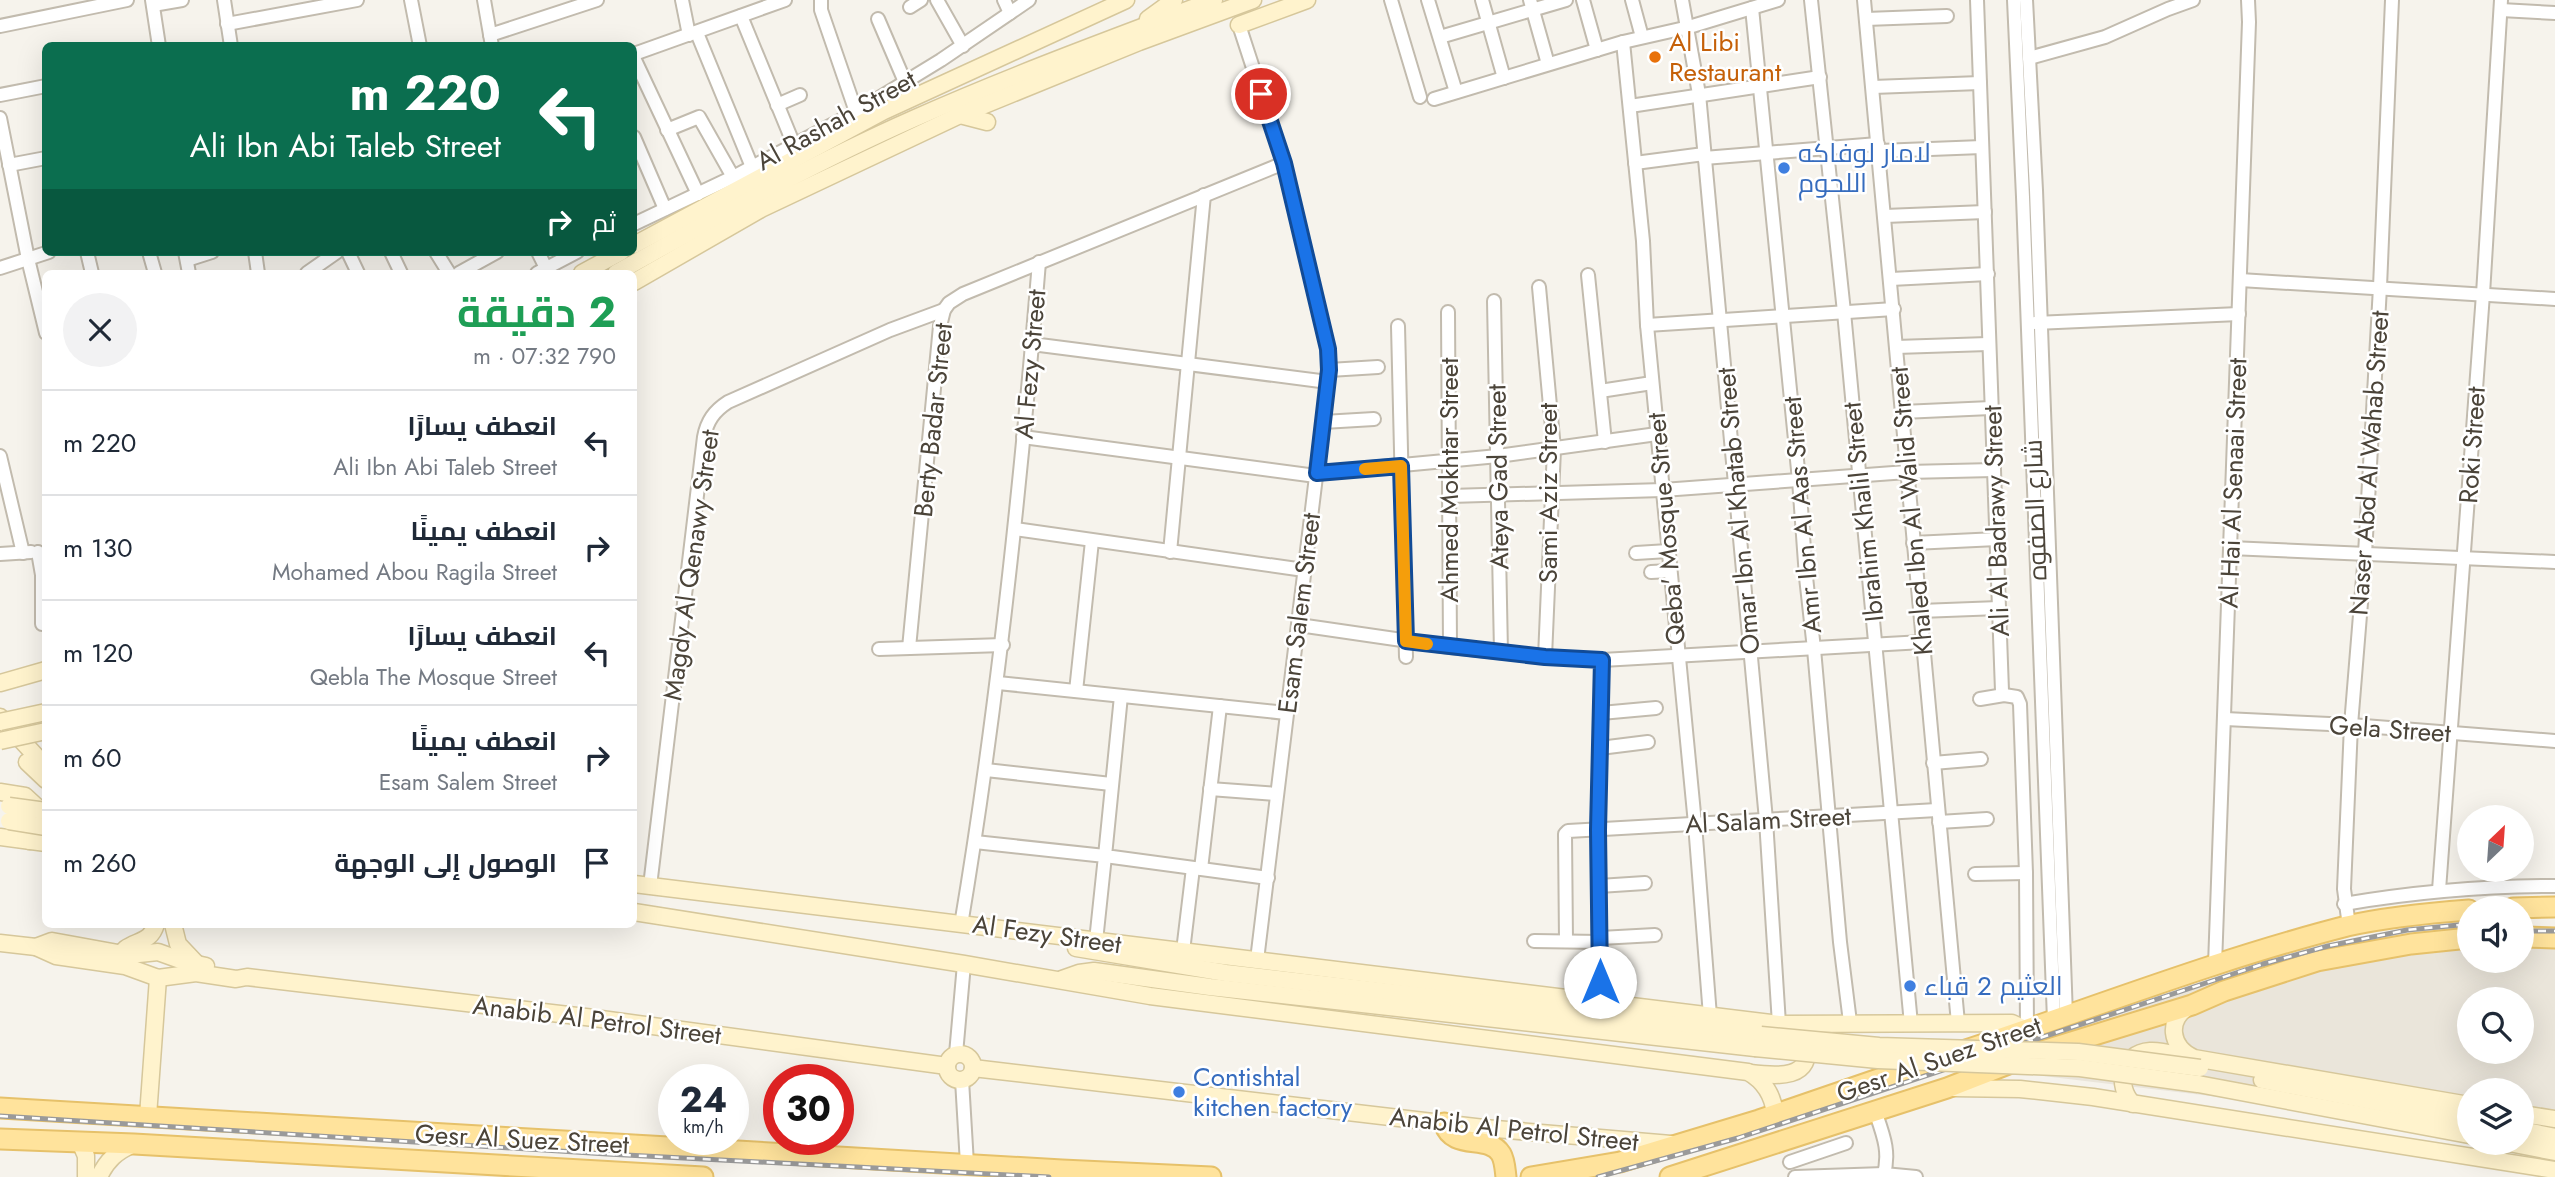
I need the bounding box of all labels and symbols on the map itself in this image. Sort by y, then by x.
place label: Al Libi Restaurant [1669,23,1782,91]
marker: Al Libi Restaurant [1647,49,1663,65]
street label: Al Rashah Street [749,60,924,180]
pin [1231,64,1291,124]
place label: لامار لوفاكه اللحوم [1798,134,1931,202]
marker: لامار لوفاكه اللحوم [1776,160,1792,176]
street label: Al Fezy Street [1005,287,1056,440]
street label: Naser Abd Al Wahab Street [2339,309,2399,617]
street label: Berty Badar Street [904,320,962,519]
street label: Al Hai Al Senaai Street [2210,356,2256,609]
street label: Ahmed Mokhtar Street [1430,357,1468,602]
street label: Khaled Ibn Al Walid Street [1879,364,1943,657]
street label: Omar Ibn Al Khatab Street [1706,365,1769,656]
street label: Ateya Gad Street [1477,383,1519,570]
street label: Roki Street [2449,385,2495,505]
street label: Amr Ibn Al Aas Street [1773,394,1831,635]
street label: Ibrahim Khalil Street [1833,400,1893,624]
street label: Sami Aziz Street [1529,402,1567,583]
street label: Ali Al Badrawy Street [1973,404,2019,637]
street label: Qeba' Mosque Street [1637,410,1695,647]
street label: Magdy Al Qenawy Street [653,426,729,703]
street label: شارع الصفوه [2014,439,2056,581]
street label: Esam Salem Street [1268,510,1330,715]
street label: Gela Street [2328,706,2453,752]
street label: Al Salam Street [1684,797,1853,843]
north arrow [2457,805,2534,882]
street label: Al Fezy Street [970,905,1125,963]
position arrow [1563,945,1637,1019]
place label: العثيم 2 قباء [1924,967,2063,1005]
marker: العثيم 2 قباء [1902,978,1918,994]
street label: Anabib Al Petrol Street [471,986,724,1054]
street label: Gesr Al Suez Street [1831,1006,2047,1112]
place label: Contishtal kitchen factory [1193,1058,1353,1126]
speed limit sign: 30 [763,1064,854,1155]
marker: Contishtal kitchen factory [1171,1084,1187,1100]
street label: Anabib Al Petrol Street [1388,1097,1641,1161]
street label: Gesr Al Suez Street [414,1114,631,1164]

